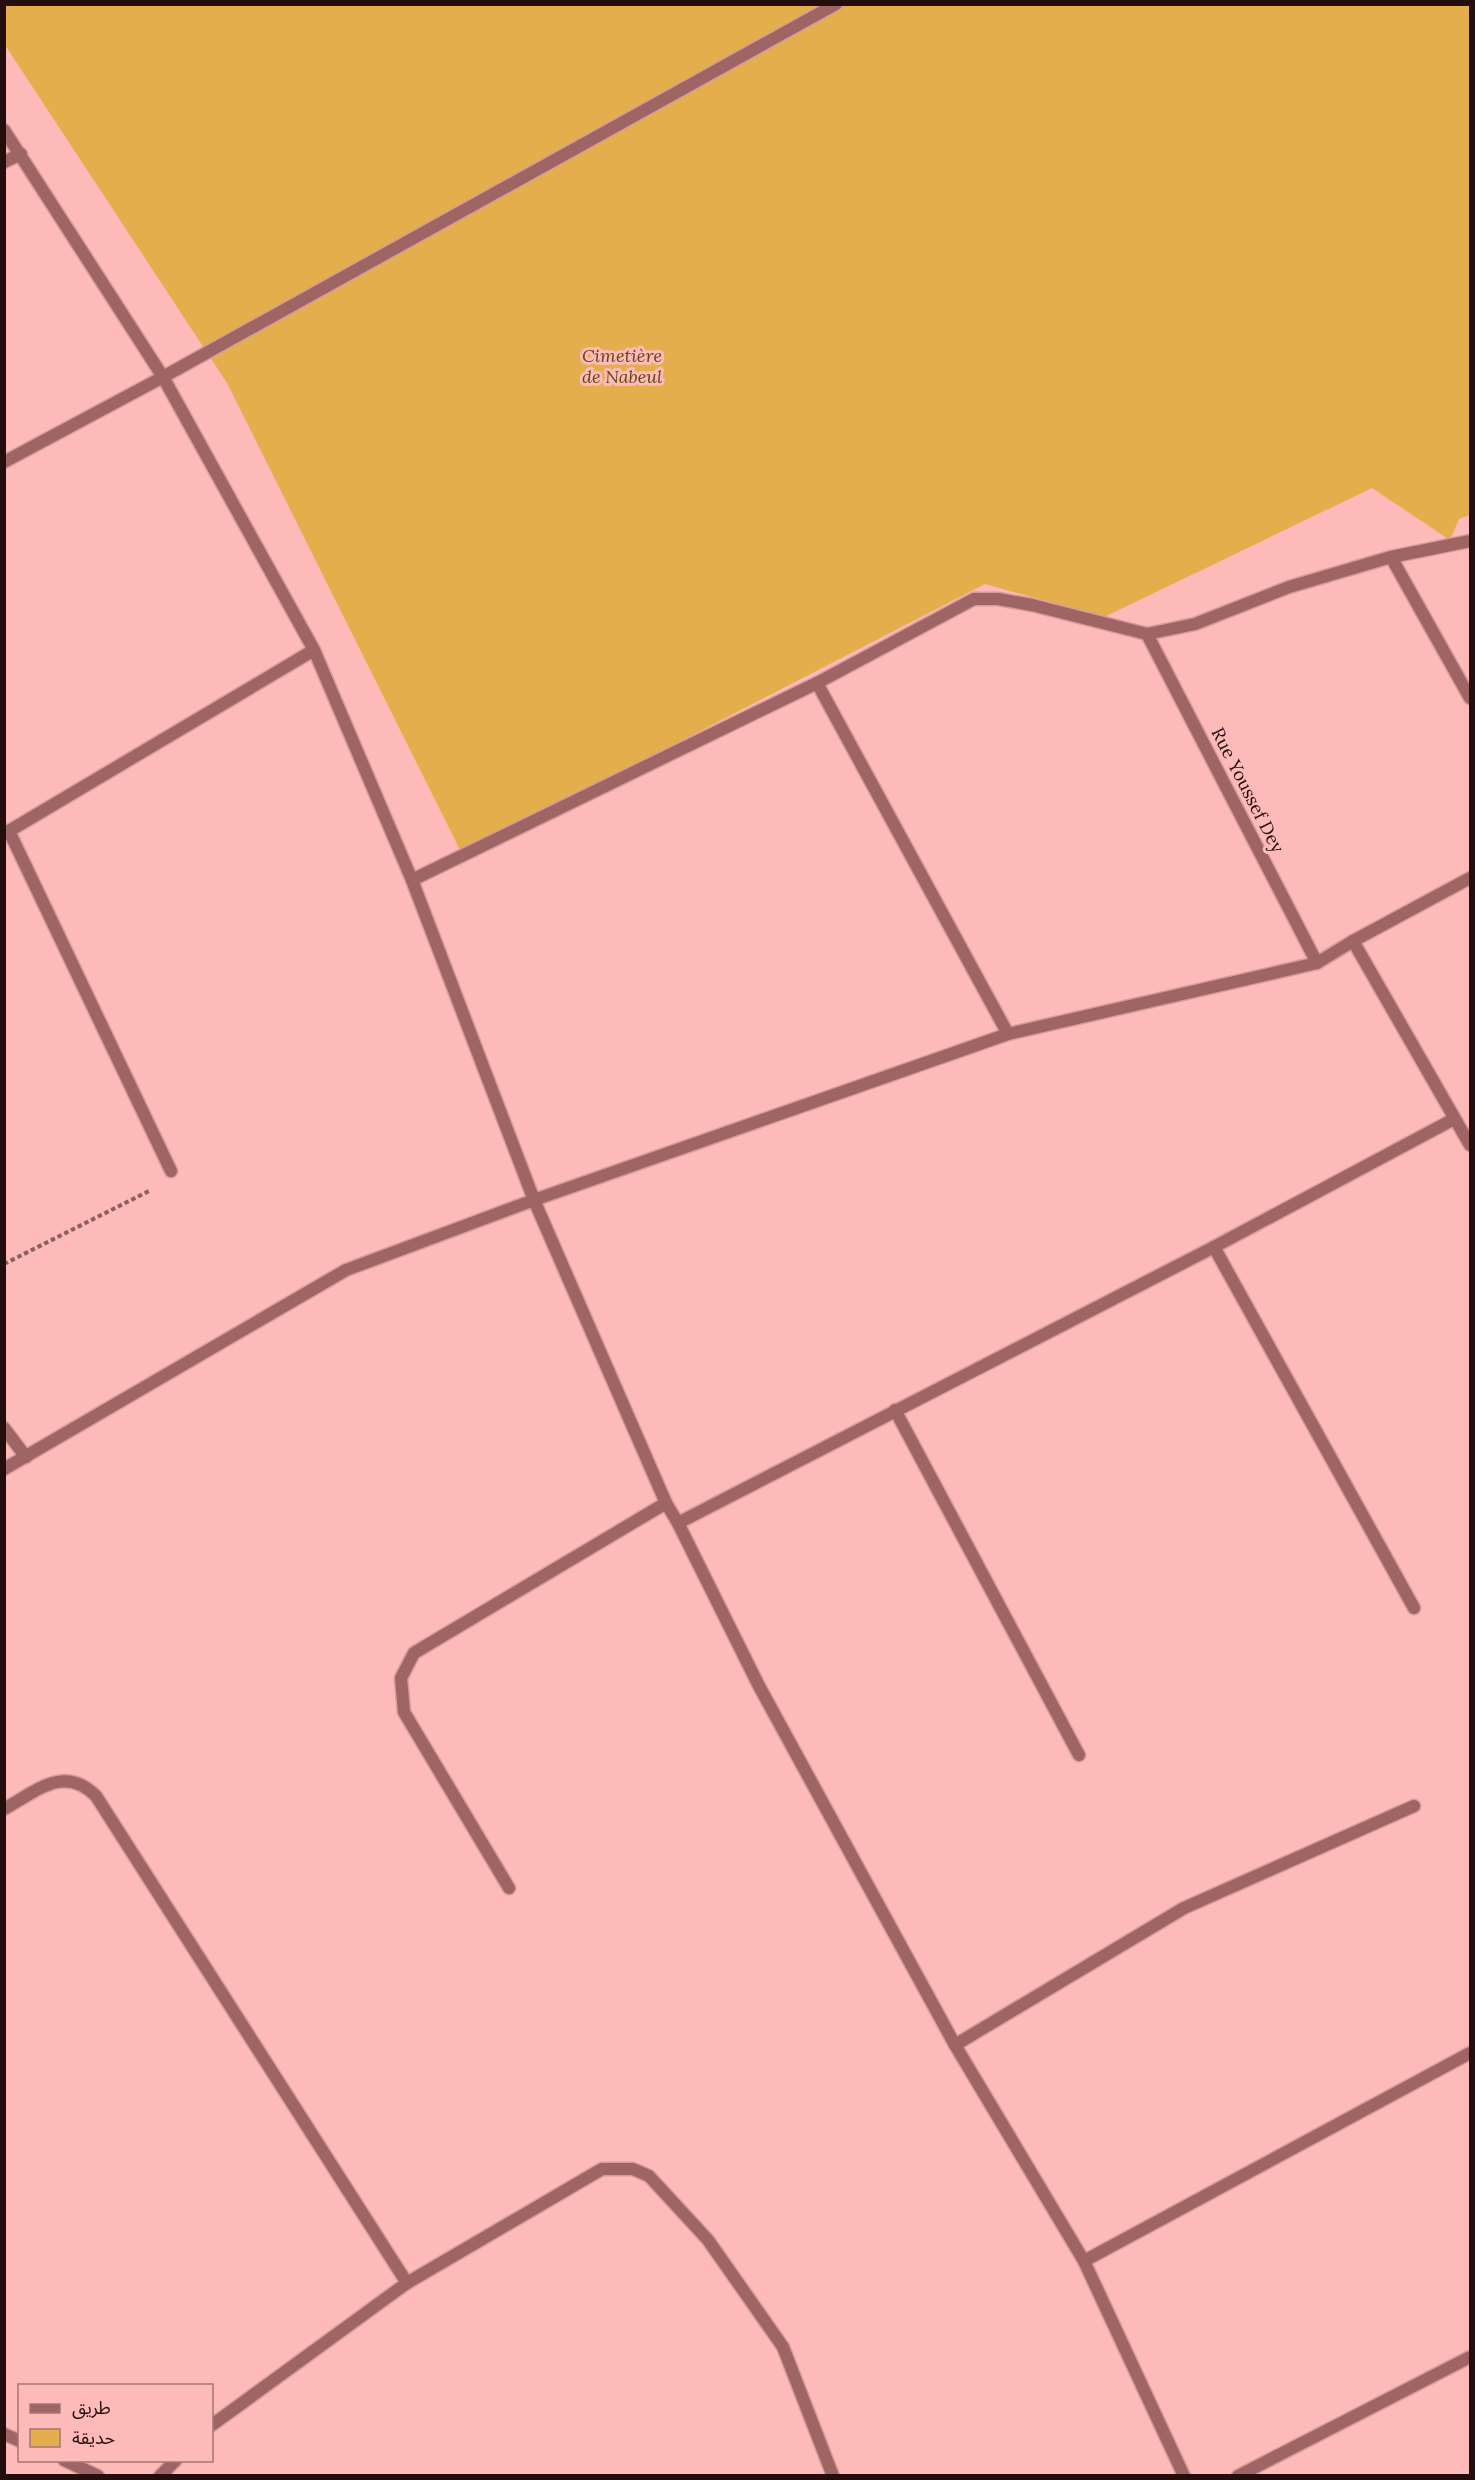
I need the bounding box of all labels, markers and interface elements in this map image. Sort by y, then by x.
park label: Cimetière de Nabeul [582,344,662,388]
street label: Rue Youssef Dey [1206,723,1290,857]
legend [18,2384,213,2462]
text: طريق [72,2396,111,2419]
text: حديقة [72,2426,115,2449]

